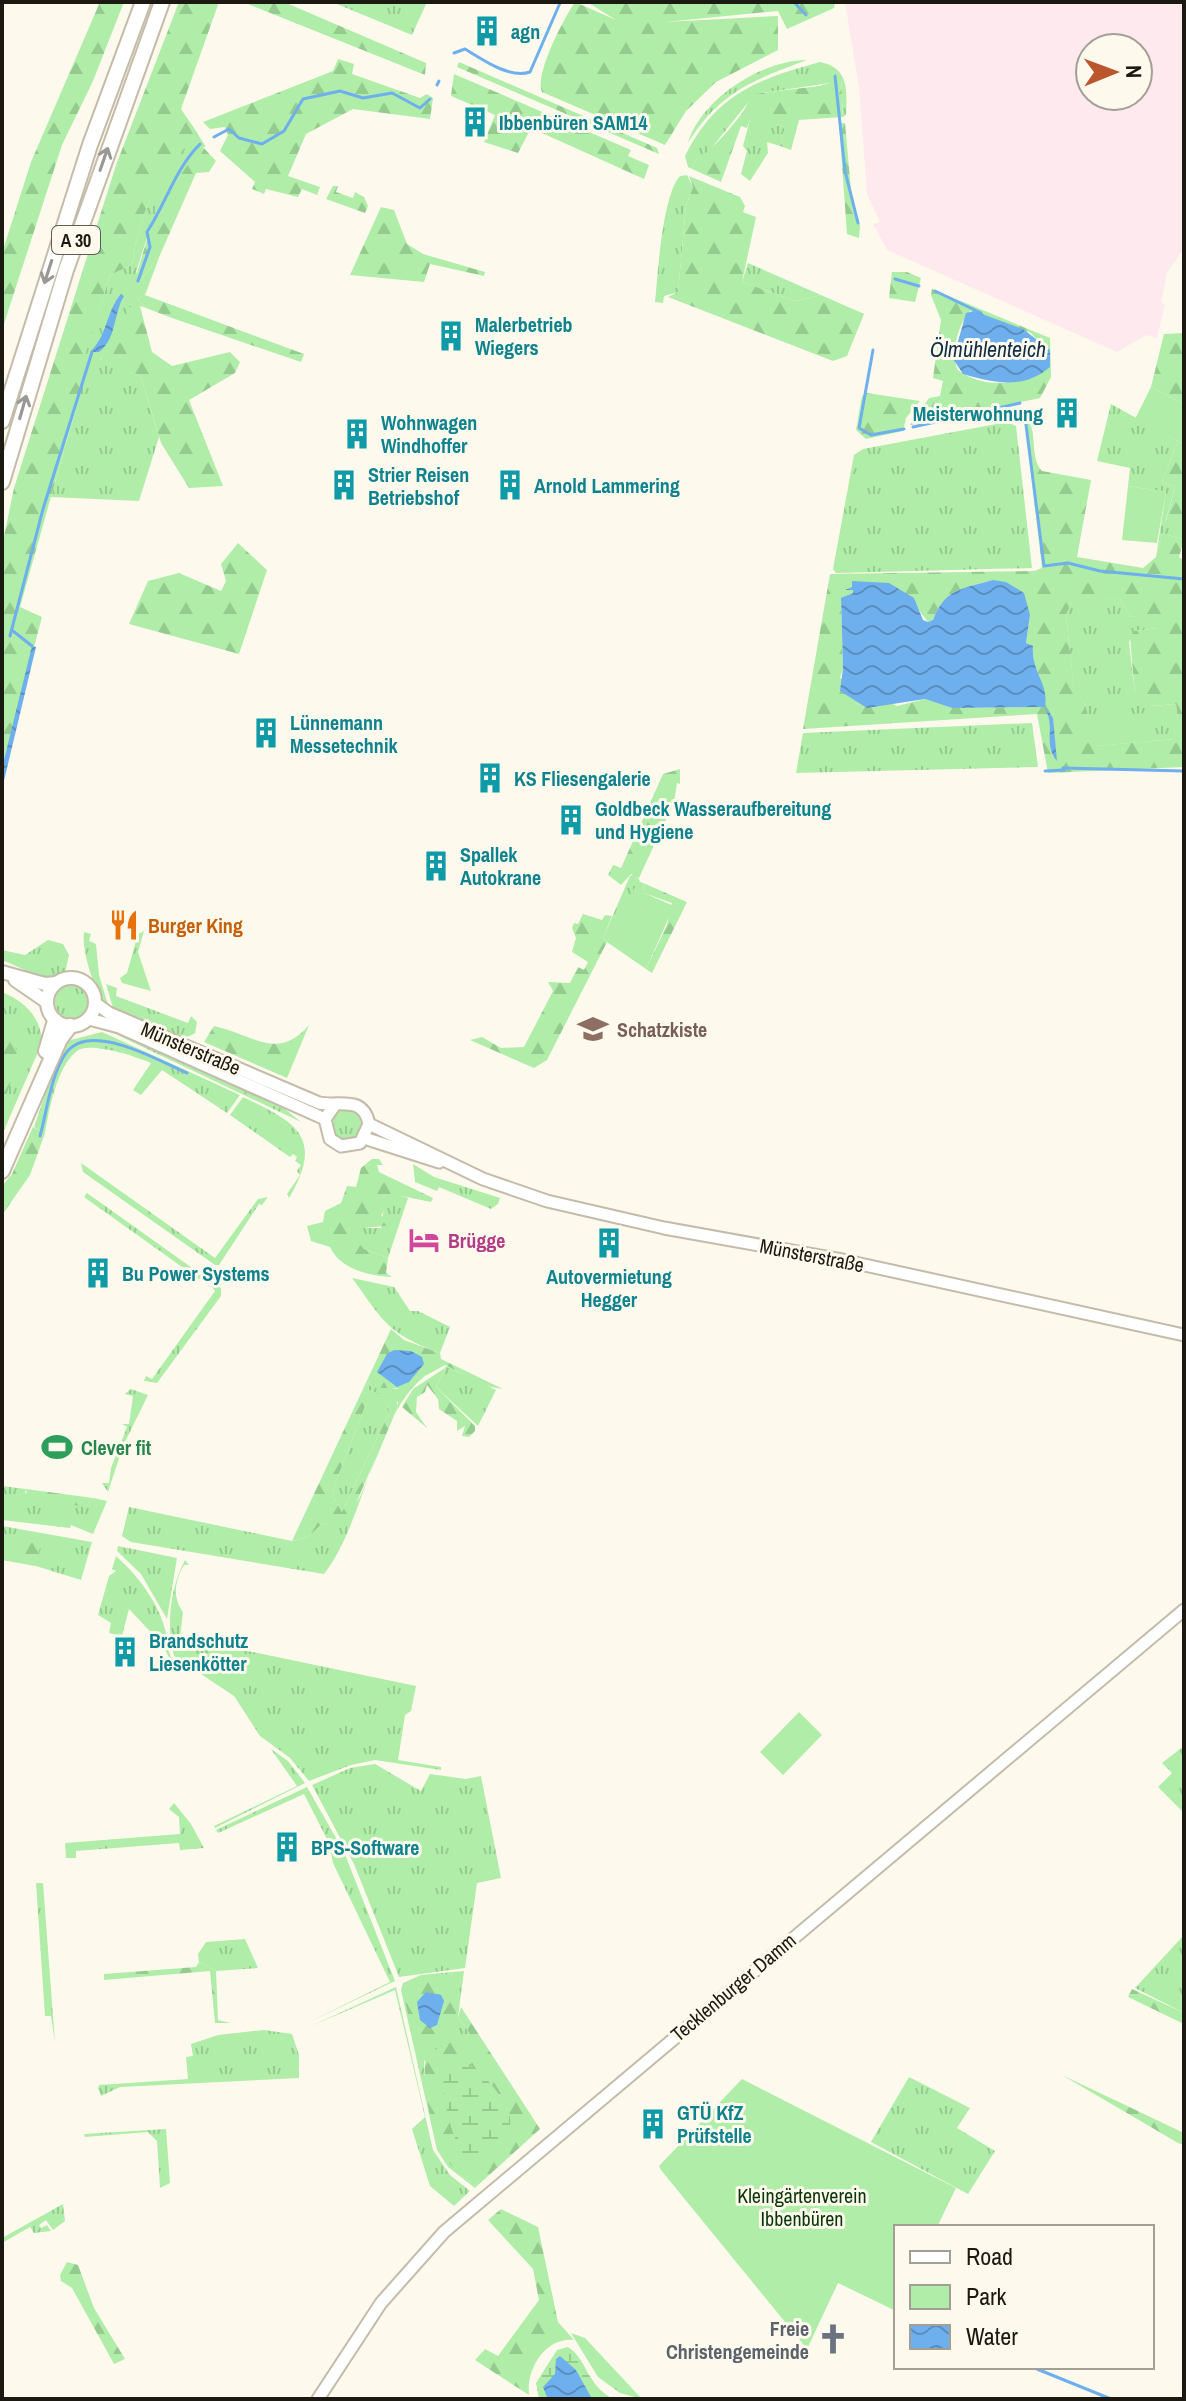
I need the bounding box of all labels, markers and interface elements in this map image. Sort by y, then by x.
building icon: agn [470,14,504,48]
place label: agn [511,18,540,45]
north arrow [1074,32,1154,112]
text: N [1119,65,1149,78]
building icon: Ibbenbüren SAM14 [458,105,492,139]
place label: Ibbenbüren SAM14 [499,109,648,136]
one-way arrow [98,148,112,172]
road number: A 30 [52,226,100,254]
one-way arrow [39,259,54,284]
place label: Malerbetrieb Wiegers [475,311,573,361]
building icon: Malerbetrieb Wiegers [434,319,468,353]
water label: Ölmühlenteich [930,334,1046,364]
one-way arrow [16,394,31,420]
building icon: Meisterwohnung [1050,396,1084,430]
place label: Meisterwohnung [913,400,1043,427]
place label: Wohnwagen Windhoffer [381,409,477,459]
building icon: Wohnwagen Windhoffer [340,417,374,451]
place label: Strier Reisen Betriebshof [368,461,469,511]
building icon: Strier Reisen Betriebshof [327,468,361,502]
building icon: Arnold Lammering [493,468,527,502]
place label: Arnold Lammering [534,472,680,499]
place label: Lünnemann Messetechnik [290,709,398,759]
building icon: Lünnemann Messetechnik [249,716,283,750]
building icon: KS Fliesengalerie [473,761,507,795]
place label: KS Fliesengalerie [514,765,651,792]
place label: Goldbeck Wasseraufbereitung und Hygiene [595,795,831,845]
building icon: Goldbeck Wasseraufbereitung und Hygiene [554,803,588,837]
place label: Spallek Autokrane [460,841,541,891]
building icon: Spallek Autokrane [419,849,453,883]
restaurant icon: Burger King [107,908,141,942]
place label: Burger King [148,912,243,939]
school or university icon: Schatzkiste [576,1012,610,1046]
street label: Münsterstraße [137,1015,245,1081]
place label: Schatzkiste [617,1016,707,1043]
hotel icon: Brügge [407,1223,441,1257]
building icon: Autovermietung Hegger [592,1226,626,1260]
place label: Brügge [448,1227,505,1254]
street label: Münsterstraße [758,1232,866,1278]
building icon: Bu Power Systems [81,1256,115,1290]
place label: Bu Power Systems [122,1260,270,1287]
place label: Autovermietung Hegger [546,1263,672,1313]
sports icon: Clever fit [40,1430,74,1464]
place label: Clever fit [81,1434,152,1461]
place label: Brandschutz Liesenkötter [149,1627,248,1677]
building icon: Brandschutz Liesenkötter [108,1635,142,1669]
building icon: BPS-Software [270,1830,304,1864]
place label: BPS-Software [311,1834,419,1861]
street label: Tecklenburger Damm [665,1927,801,2047]
place label: GTÜ KfZ Prüfstelle [677,2099,752,2149]
building icon: GTÜ KfZ Prüfstelle [636,2107,670,2141]
park label: Kleingärtenverein Ibbenbüren [737,2182,867,2232]
legend [894,2225,1154,2369]
text: Road [966,2240,1013,2272]
text: Park [966,2280,1007,2312]
place label: Freie Christengemeinde [666,2315,809,2365]
text: Water [966,2320,1018,2352]
church icon: Freie Christengemeinde [816,2322,850,2356]

